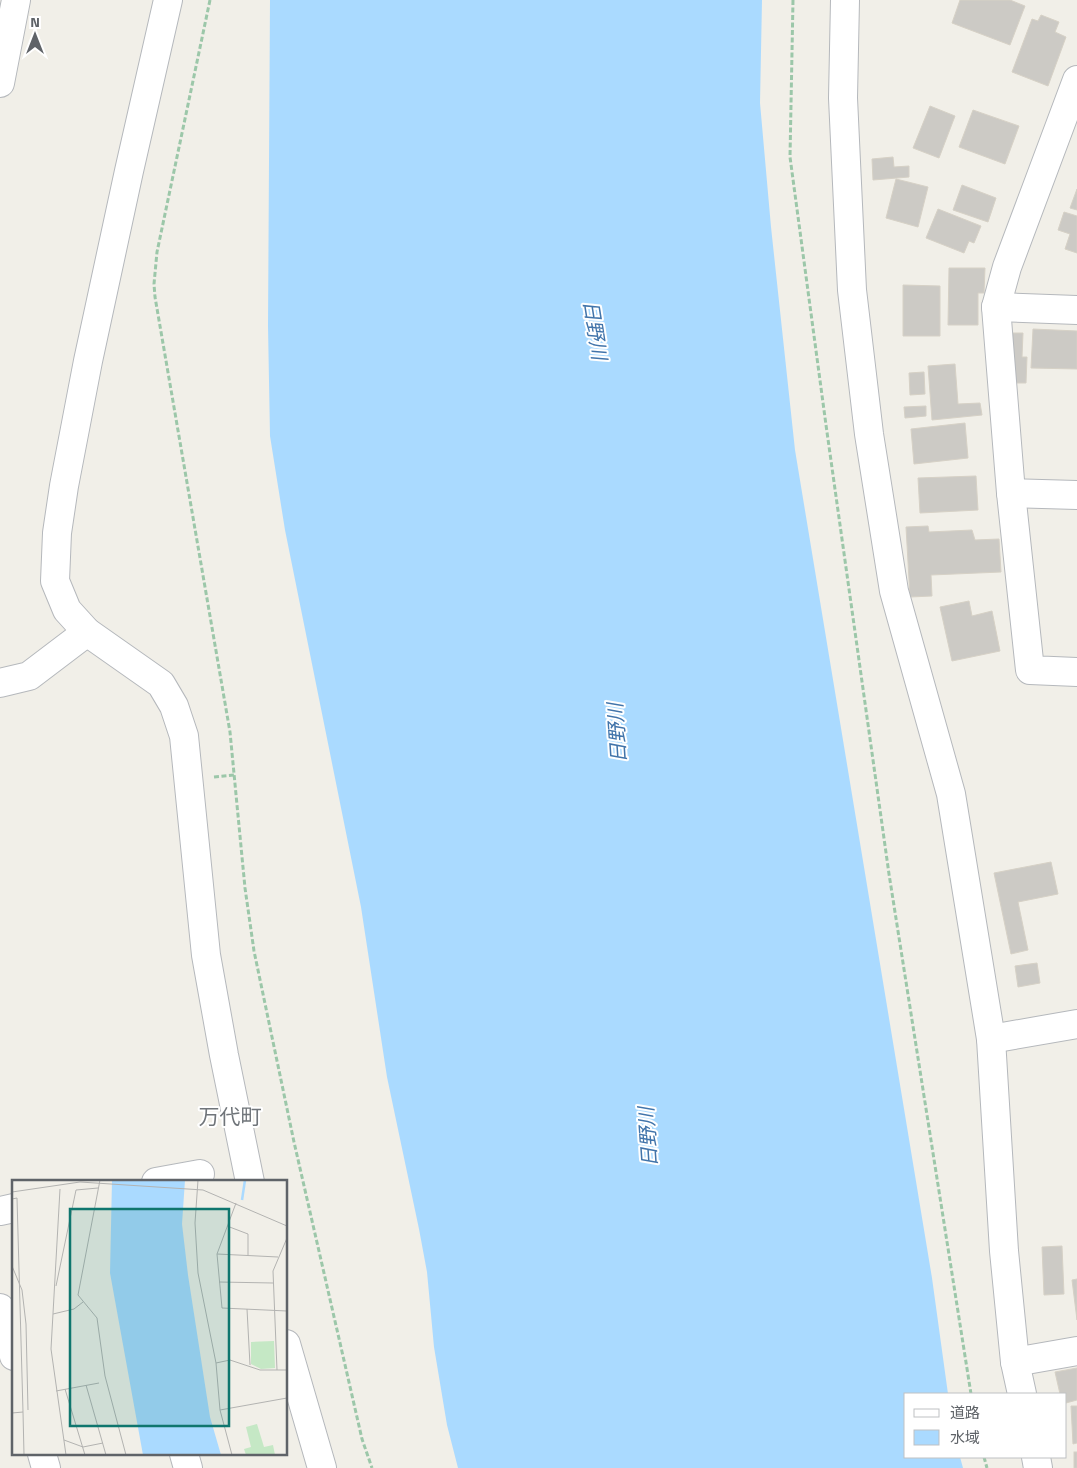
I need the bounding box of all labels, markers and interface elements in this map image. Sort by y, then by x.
north arrow [10,10,60,60]
text: N [30,11,40,32]
water label: 日野川 [575,298,616,364]
water label: 日野川 [599,700,634,764]
district label: 万代町 [199,1100,262,1132]
water label: 日野川 [630,1104,665,1168]
inset map [12,1180,288,1456]
legend [904,1393,1067,1458]
text: 道路 [950,1401,980,1424]
text: 水域 [950,1426,980,1449]

